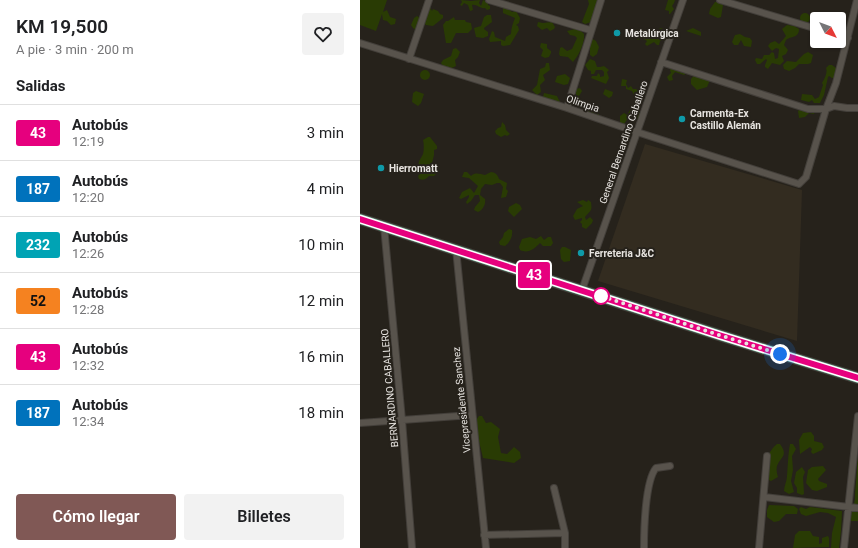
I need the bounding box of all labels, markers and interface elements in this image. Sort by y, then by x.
north arrow [810,12,846,48]
map controls [810,12,846,48]
button: heart [302,13,344,55]
text: KM 19,500 [16,15,108,38]
marker: Metalúrgica [612,28,622,38]
place label: Metalúrgica [625,28,679,39]
text: A pie · 3 min · 200 m [16,42,134,57]
text: Salidas [16,77,65,95]
street label: General Bernardino Caballero [597,79,650,205]
street label: Olimpia [565,93,601,114]
place label: Carmenta-Ex Castillo Alemán [690,108,761,131]
marker: Carmenta-Ex Castillo Alemán [677,114,687,124]
text: Autobús [72,116,128,134]
text: 3 min [307,124,344,142]
text: 43 [30,125,46,141]
text: 12:19 [72,134,104,149]
marker: Hierromatt [376,163,386,173]
place label: Hierromatt [389,163,438,174]
text: Autobús [72,172,128,190]
text: 4 min [307,180,344,198]
text: 187 [26,181,50,197]
text: 12:20 [72,190,104,205]
text: Autobús [72,228,128,246]
text: 10 min [298,236,344,254]
text: 232 [26,237,50,253]
text: 12:26 [72,246,104,261]
marker: Ferreteria J&C [576,248,586,258]
place label: Ferreteria J&C [589,248,655,259]
line badge: 43 [516,262,552,288]
text: 43 [526,267,542,283]
text: Autobús [72,284,128,302]
unlabelled marker [592,287,610,305]
text: 12 min [298,292,344,310]
text: 52 [30,293,46,309]
text: 12:28 [72,302,104,317]
street label: BERNARDINO CABALLERO [379,328,400,448]
text: Autobús [72,340,128,358]
your location [770,344,790,364]
street label: Vicepresidente Sanchez [450,346,473,454]
text: 16 min [298,348,344,366]
text: 43 [30,349,46,365]
text: 12:32 [72,358,104,373]
text: Autobús [72,396,128,414]
text: 18 min [298,404,344,422]
text: 187 [26,405,50,421]
text: 12:34 [72,414,104,429]
button: Cómo llegar [16,494,176,540]
button: Billetes [184,494,344,540]

